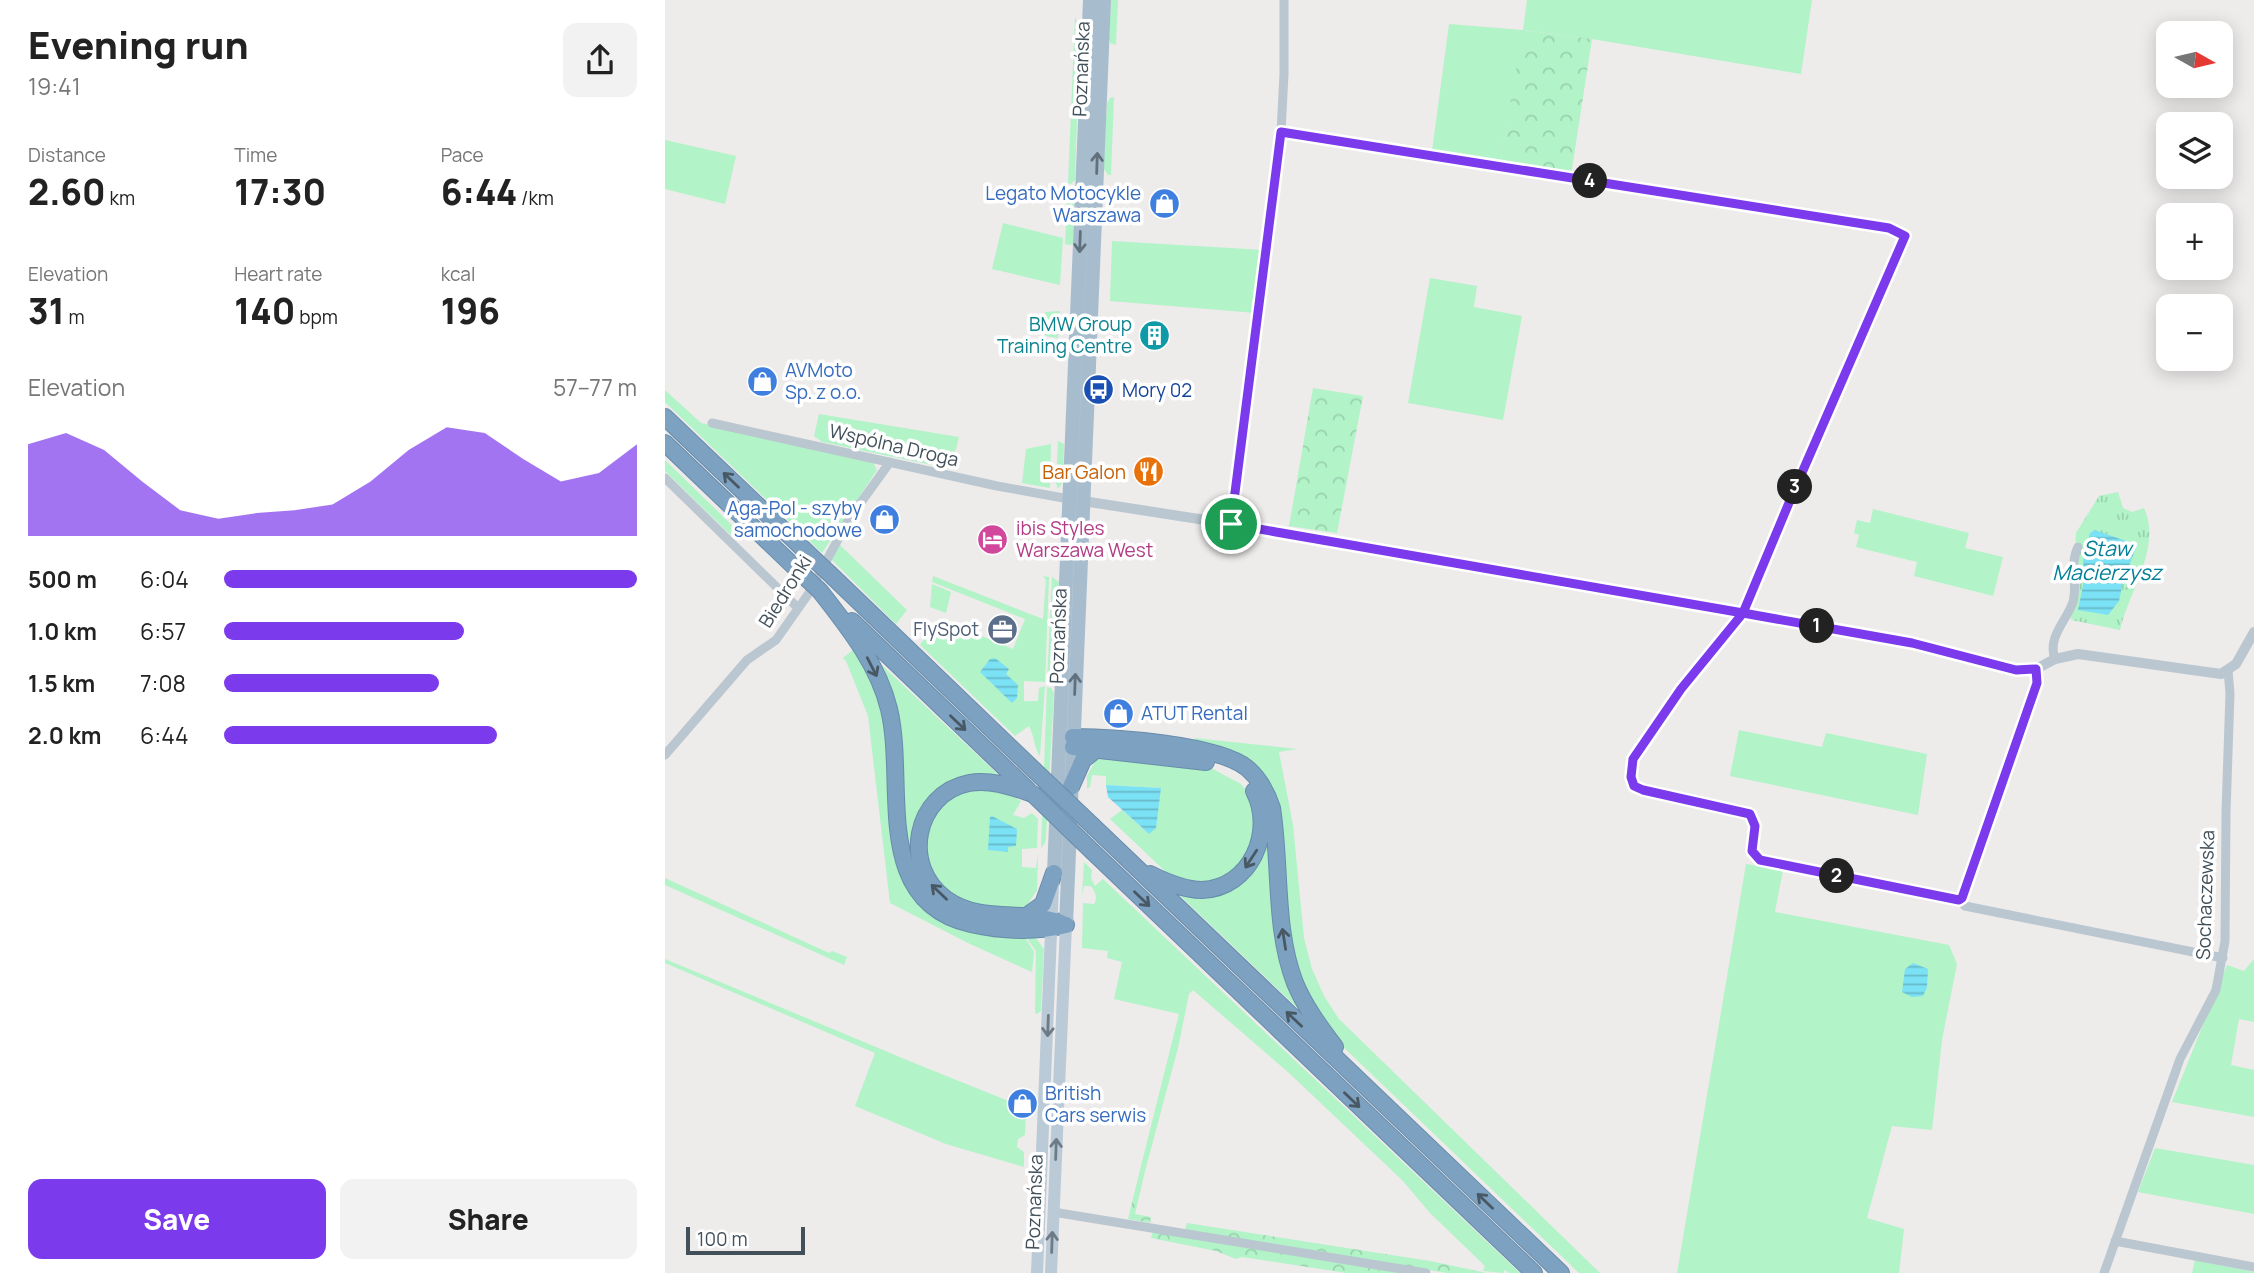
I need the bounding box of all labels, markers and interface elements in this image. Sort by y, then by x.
text: Evening run [28,18,249,70]
street label: Poznańska [1066,21,1096,117]
north arrow [2156,21,2233,98]
map controls [2156,21,2233,371]
button: share [563,23,637,97]
text: 19:41 [28,70,81,102]
button: layers [2156,112,2233,189]
text: Distance [28,142,106,168]
text: Time [234,142,277,168]
text: Pace [441,142,484,168]
one-way arrow [1090,151,1103,174]
pin: 4 [1573,164,1607,198]
text: 4 [1584,167,1595,193]
text: 2.60 [28,168,106,216]
text: 17:30 [234,168,326,216]
text: 6:44 [441,168,517,216]
place label: Legato Motocykle Warszawa [985,180,1141,228]
text: km [106,185,135,211]
text: /km [517,185,554,211]
shop icon: Legato Motocykle Warszawa [1147,187,1181,221]
button: + [2156,203,2233,280]
one-way arrow [1074,230,1087,253]
text: Elevation [28,261,108,287]
text: Heart rate [234,261,322,287]
text: kcal [441,261,475,287]
text: 31 [28,287,65,335]
text: 140 [234,287,295,335]
text: 196 [441,287,500,335]
button: − [2156,294,2233,371]
text: m [65,304,85,330]
text: bpm [295,304,338,330]
place label: BMW Group Training Centre [997,311,1132,359]
building icon: BMW Group Training Centre [1138,318,1172,352]
place label: AVMoto Sp. z o.o. [785,357,861,405]
shop icon: AVMoto Sp. z o.o. [745,364,779,398]
text: Elevation [28,371,125,403]
text: 57–77 m [553,371,637,403]
bus stop icon: Mory 02 [1082,373,1116,407]
place label: Mory 02 [1122,377,1192,403]
street label: Wspólna Droga [827,417,961,473]
restaurant icon: Bar Galon [1132,455,1166,489]
place label: Bar Galon [1042,459,1126,485]
pin: 3 [1777,470,1813,504]
one-way arrow [723,472,740,489]
text: 3 [1789,473,1800,499]
pin [1201,494,1261,554]
place label: Aga-Pol - szyby samochodowe [727,495,862,543]
shop icon: Aga-Pol - szyby samochodowe [868,502,902,536]
icon: arrive [1212,505,1250,543]
place label: ibis Styles Warszawa West [1016,515,1153,563]
hotel icon: ibis Styles Warszawa West [976,522,1010,556]
water label: Staw Macierzysz [2052,534,2165,586]
street label: Biedronki [752,550,818,632]
text: 500 m [28,563,97,595]
text: 6:04 [140,563,189,595]
street label: Poznańska [1043,588,1073,684]
pin: 1 [1799,608,1835,644]
office icon: FlySpot [985,612,1019,646]
text: 1 [1812,612,1821,638]
text: 1.0 km [28,615,97,647]
text: 6:57 [140,615,186,647]
place label: FlySpot [913,616,979,642]
one-way arrow [866,656,880,677]
text: 1.5 km [28,667,95,699]
text: 7:08 [140,667,186,699]
one-way arrow [1069,673,1082,696]
shop icon: ATUT Rental [1101,696,1135,730]
place label: ATUT Rental [1141,700,1248,726]
one-way arrow [949,714,966,731]
text: 2.0 km [28,719,101,751]
text: 6:44 [140,719,189,751]
street label: Sochaczewska [2190,830,2220,960]
one-way arrow [1243,849,1258,868]
pin: 2 [1819,858,1855,894]
text: 2 [1831,862,1842,888]
one-way arrow [931,883,948,900]
one-way arrow [1134,890,1151,907]
one-way arrow [1277,928,1290,950]
one-way arrow [1286,1011,1303,1028]
one-way arrow [1041,1014,1054,1037]
place label: British Cars serwis [1045,1080,1146,1128]
shop icon: British Cars serwis [1005,1087,1039,1121]
one-way arrow [1344,1091,1361,1108]
one-way arrow [1049,1138,1062,1161]
street label: Poznańska [1019,1154,1049,1250]
button: Save [28,1179,326,1259]
button: Share [340,1179,637,1259]
one-way arrow [1477,1192,1494,1209]
scale bar [686,1224,805,1256]
text: 100 m [697,1226,748,1252]
one-way arrow [1046,1231,1059,1254]

